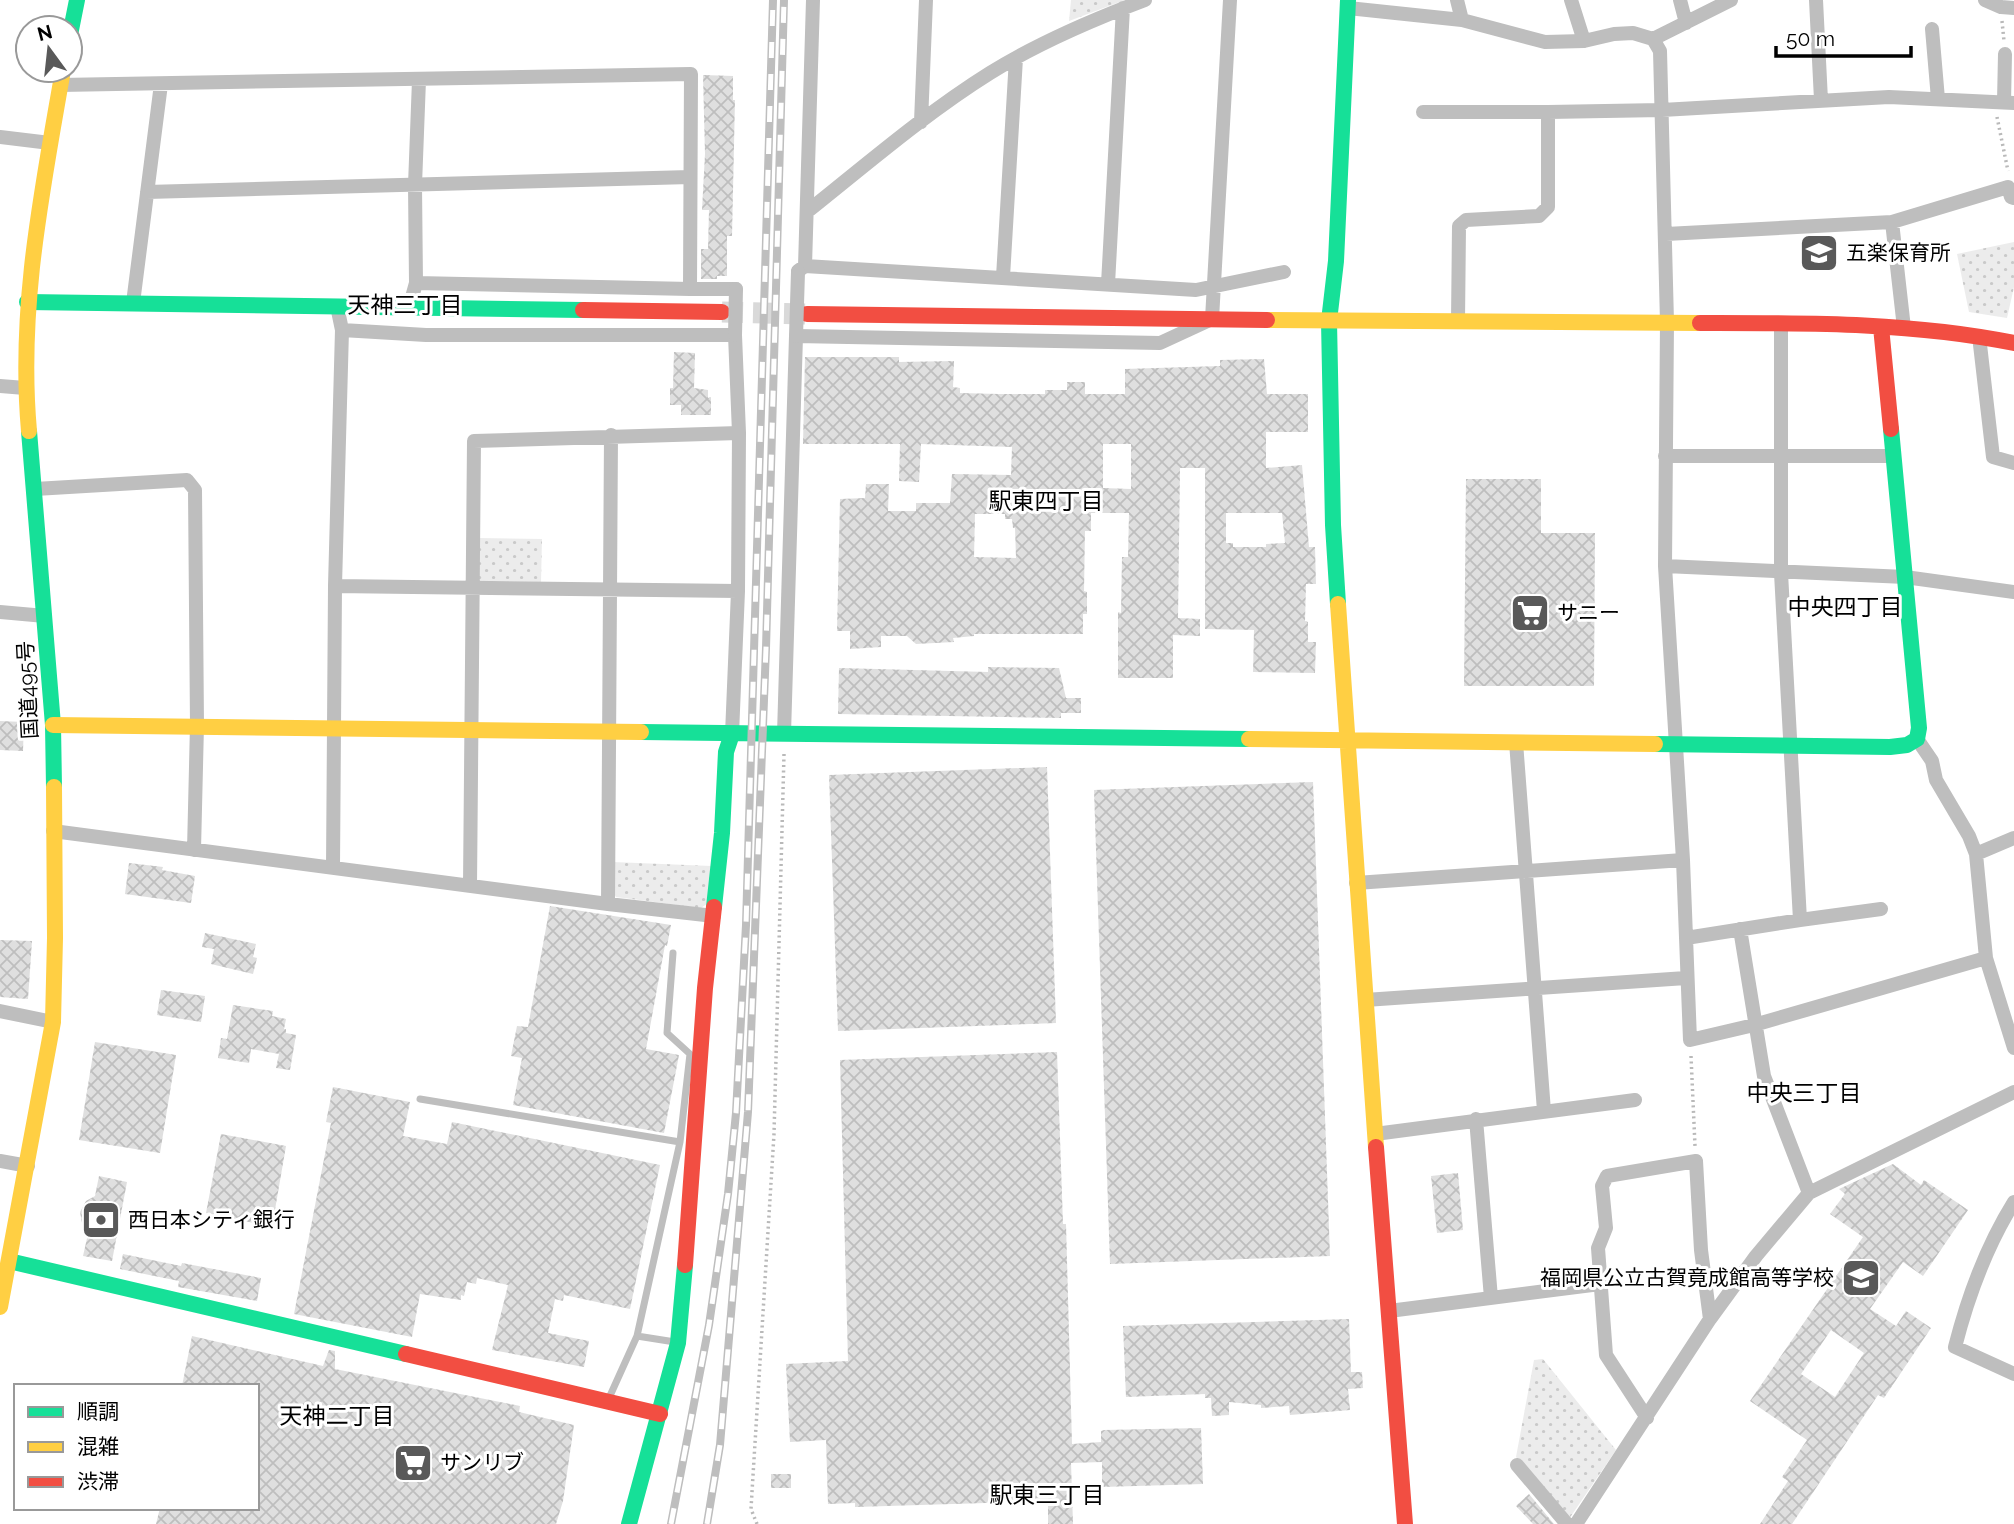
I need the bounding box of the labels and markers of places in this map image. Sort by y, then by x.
school or university icon: 五楽保育所 [1798,232,1840,274]
place label: 五楽保育所 [1846,240,1951,265]
supermarket icon: サニー [1509,592,1551,634]
place label: サニー [1557,600,1620,625]
bank icon: 西日本シティ銀行 [80,1199,122,1241]
place label: 西日本シティ銀行 [128,1207,295,1232]
school or university icon: 福岡県公立古賀竟成館高等学校 [1840,1257,1882,1299]
place label: 福岡県公立古賀竟成館高等学校 [1540,1265,1834,1290]
supermarket icon: サンリブ [392,1442,434,1484]
place label: サンリブ [440,1450,524,1475]

